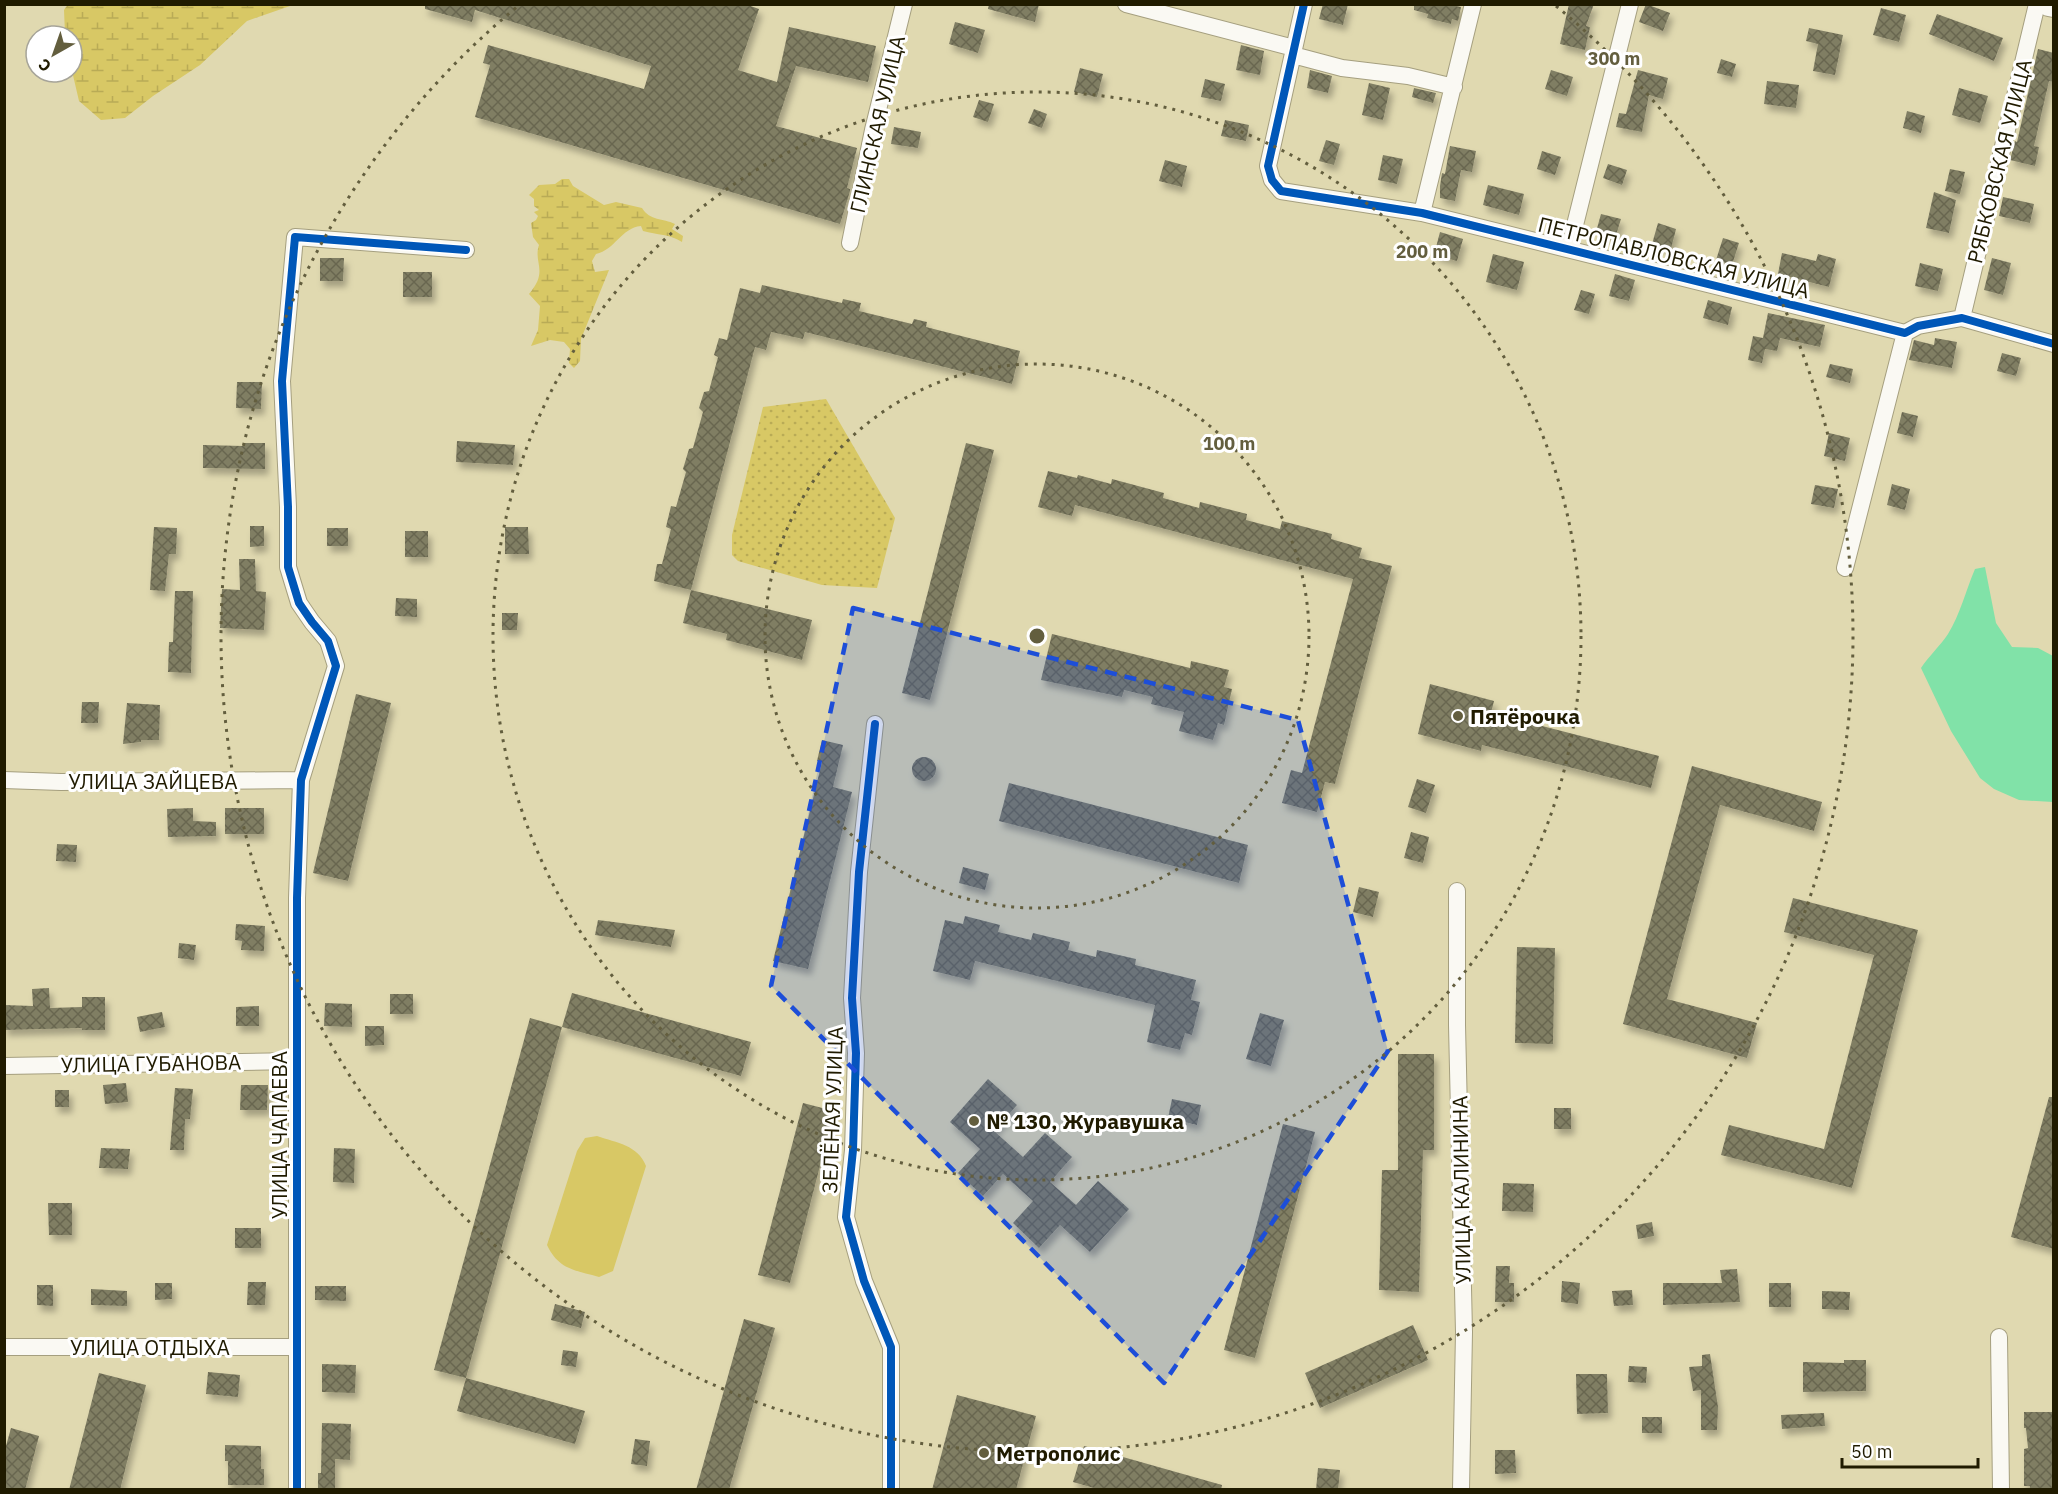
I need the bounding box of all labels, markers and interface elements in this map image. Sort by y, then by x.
north arrow [24,24,84,84]
street label: ГЛИНСКАЯ УЛИЦА [843,32,911,216]
text: 300 m [1588,47,1640,70]
text: С [34,54,55,77]
street label: РЯБКОВСКАЯ УЛИЦА [1960,56,2038,266]
street label: ПЕТРОПАВЛОВСКАЯ УЛИЦА [1535,210,1813,304]
text: 200 m [1396,240,1448,263]
text: 100 m [1203,432,1255,455]
centre of rings [1027,626,1047,646]
place label: Пятёрочка [1470,702,1580,730]
marker: Пятёрочка [1451,709,1465,723]
street label: УЛИЦА ЗАЙЦЕВА [68,767,238,795]
street label: ЗЕЛЁНАЯ УЛИЦА [815,1026,849,1194]
street label: УЛИЦА ГУБАНОВА [60,1047,242,1079]
street label: УЛИЦА ЧАПАЕВА [265,1051,293,1219]
street label: УЛИЦА КАЛИНИНА [1445,1095,1477,1285]
place label: № 130, Журавушка [986,1107,1184,1135]
marker: № 130, Журавушка [967,1114,981,1128]
street label: УЛИЦА ОТДЫХА [70,1333,230,1361]
scale bar [1842,1431,1978,1469]
place label: Метрополис [996,1439,1121,1467]
text: 50 m [1851,1440,1893,1463]
marker: Метрополис [977,1446,991,1460]

